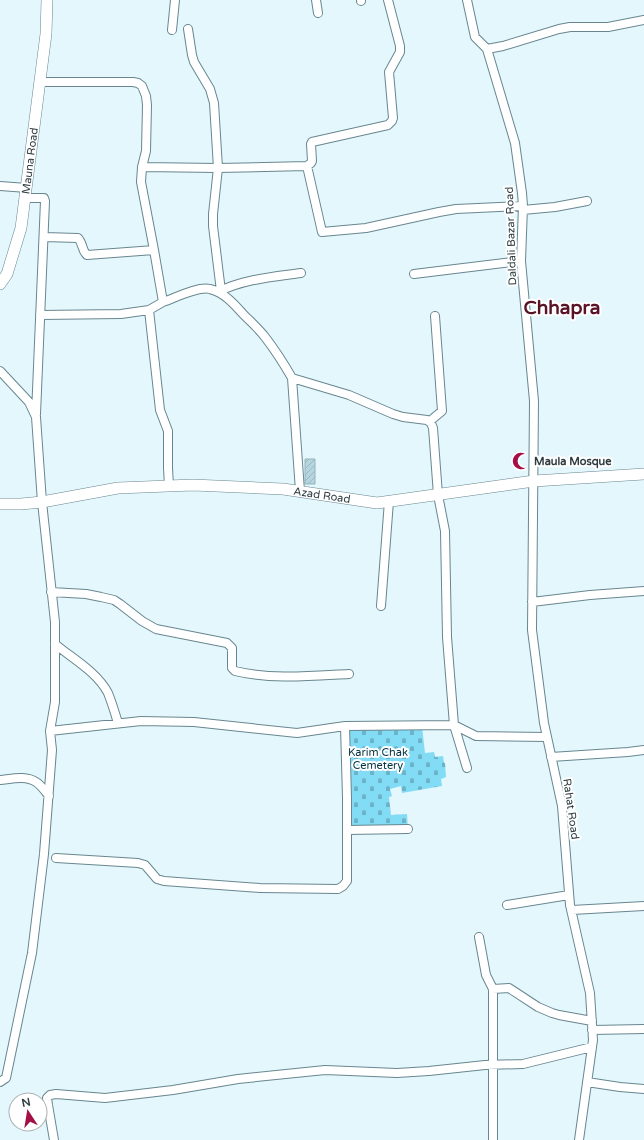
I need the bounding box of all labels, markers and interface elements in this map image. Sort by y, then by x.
street label: Mauna Road [19,127,40,195]
street label: Daldali Bazar Road [503,186,519,286]
district label: Chhapra [524,297,600,320]
mosque icon: Maula Mosque [511,451,531,471]
place label: Maula Mosque [534,455,612,469]
street label: Azad Road [293,484,351,505]
park label: Karim Chak Cemetery [348,746,408,772]
street label: Rahat Road [560,778,582,840]
north arrow [8,1092,48,1132]
text: N [20,1095,32,1110]

